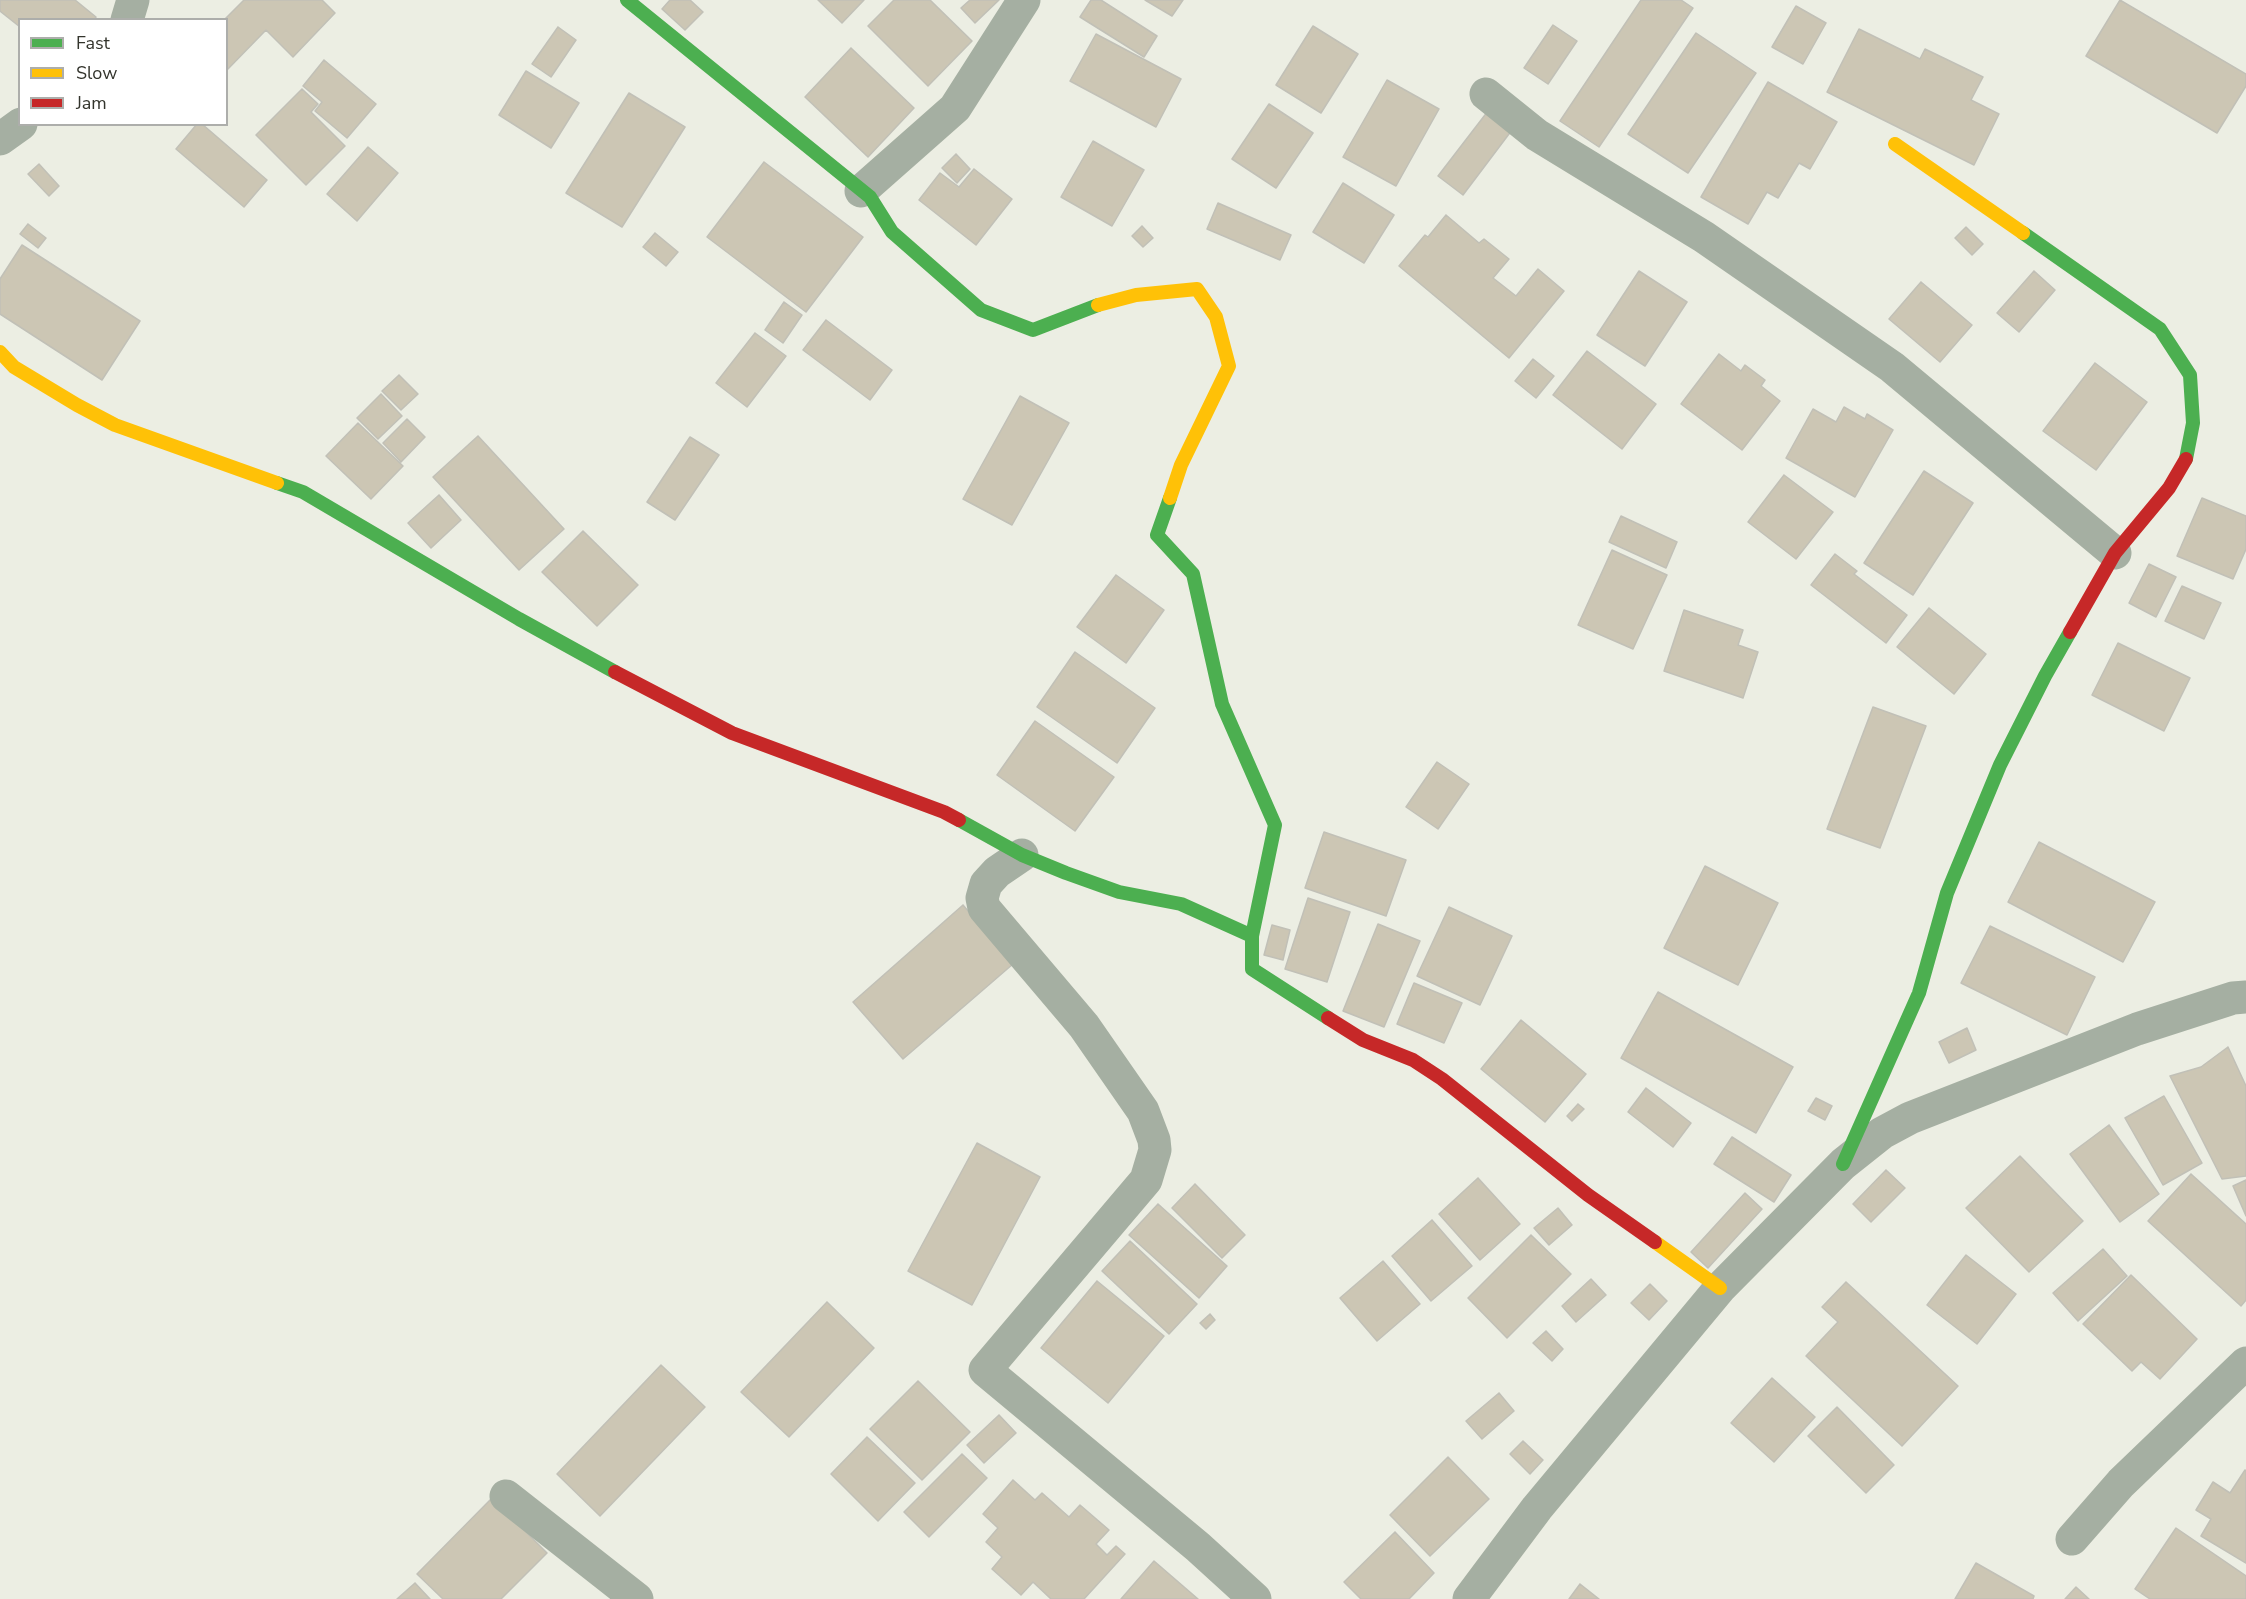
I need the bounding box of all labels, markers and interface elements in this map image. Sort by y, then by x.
legend [18,18,228,126]
text: Fast [76,31,110,55]
text: Slow [76,61,117,85]
text: Jam [76,91,107,115]

